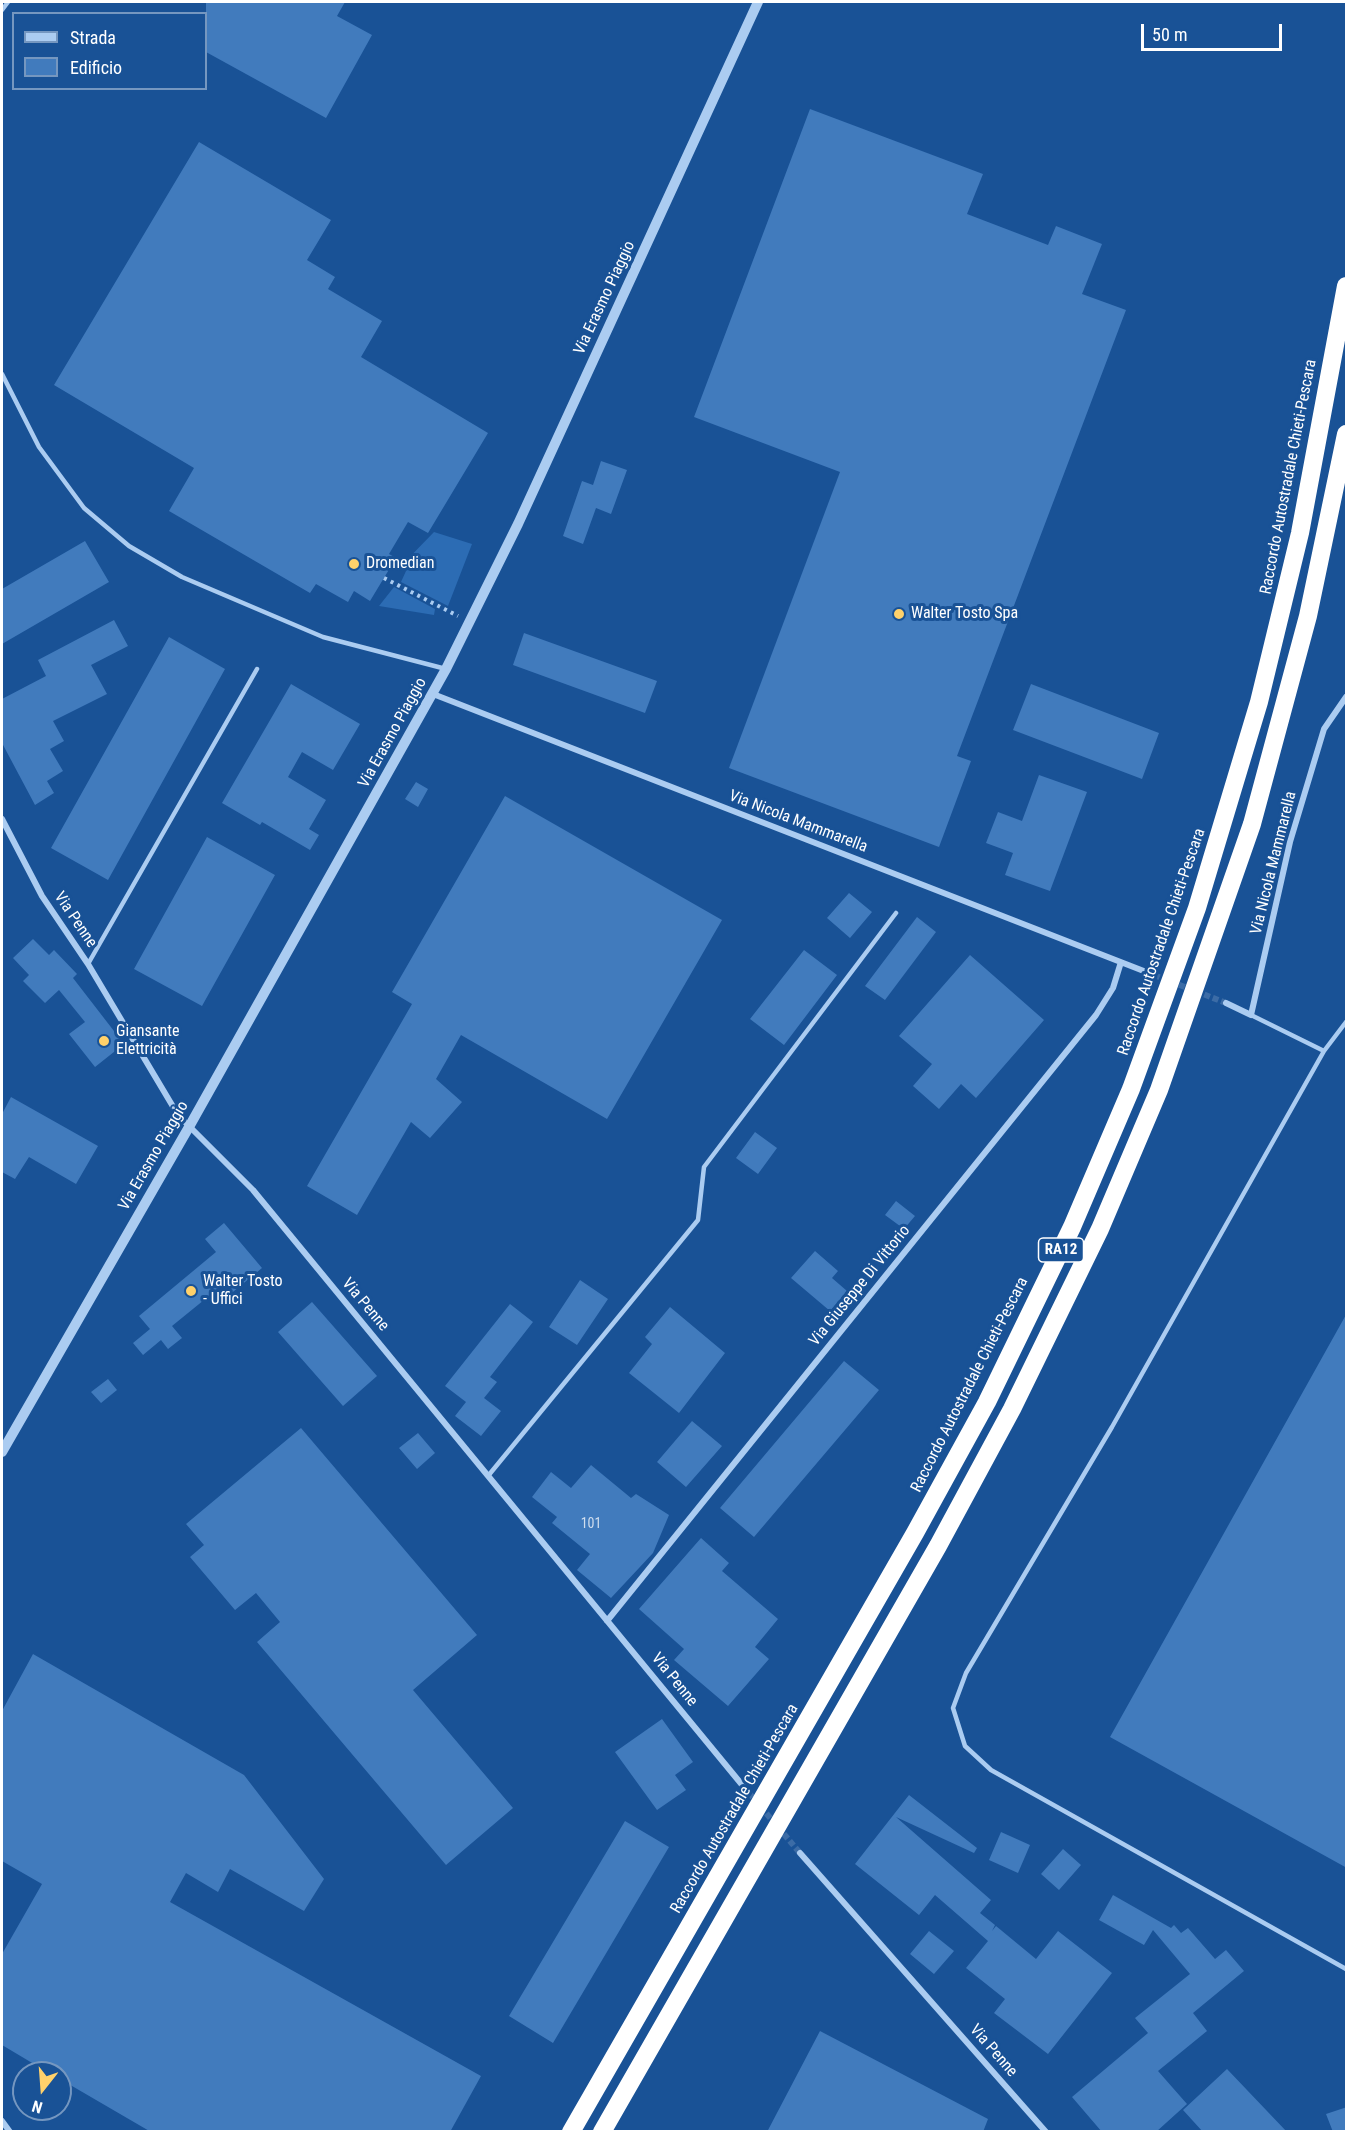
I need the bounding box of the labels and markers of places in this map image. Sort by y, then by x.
place label: Dromedian [366,554,434,574]
marker: Dromedian [347,557,361,571]
place label: Walter Tosto Spa [911,604,1018,624]
marker: Walter Tosto Spa [892,607,906,621]
place label: Giansante Elettricità [116,1022,179,1060]
marker: Giansante Elettricità [97,1034,111,1048]
place label: Walter Tosto - Uffici [203,1272,283,1310]
marker: Walter Tosto - Uffici [184,1284,198,1298]

